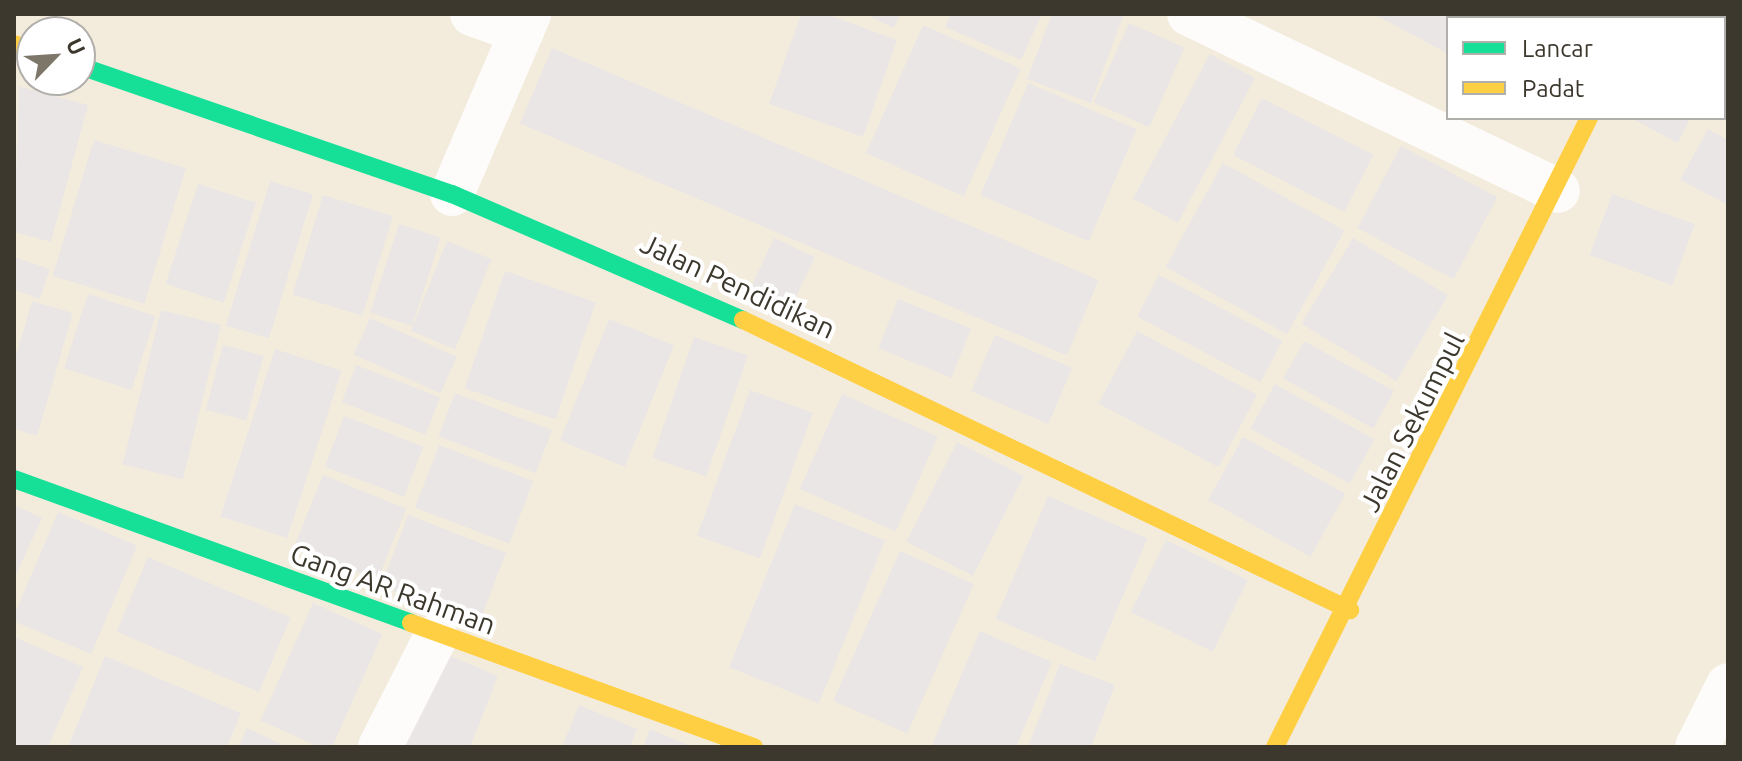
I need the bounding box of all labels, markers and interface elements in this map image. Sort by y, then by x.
north arrow [16,16,96,96]
legend [1446,16,1726,120]
text: U [62,34,91,59]
text: Lancar [1522,35,1593,62]
text: Padat [1522,75,1584,102]
street label: Jalan Pendidikan [635,226,841,346]
street label: Jalan Sekumpul [1352,327,1472,517]
street label: Gang AR Rahman [286,536,500,642]

